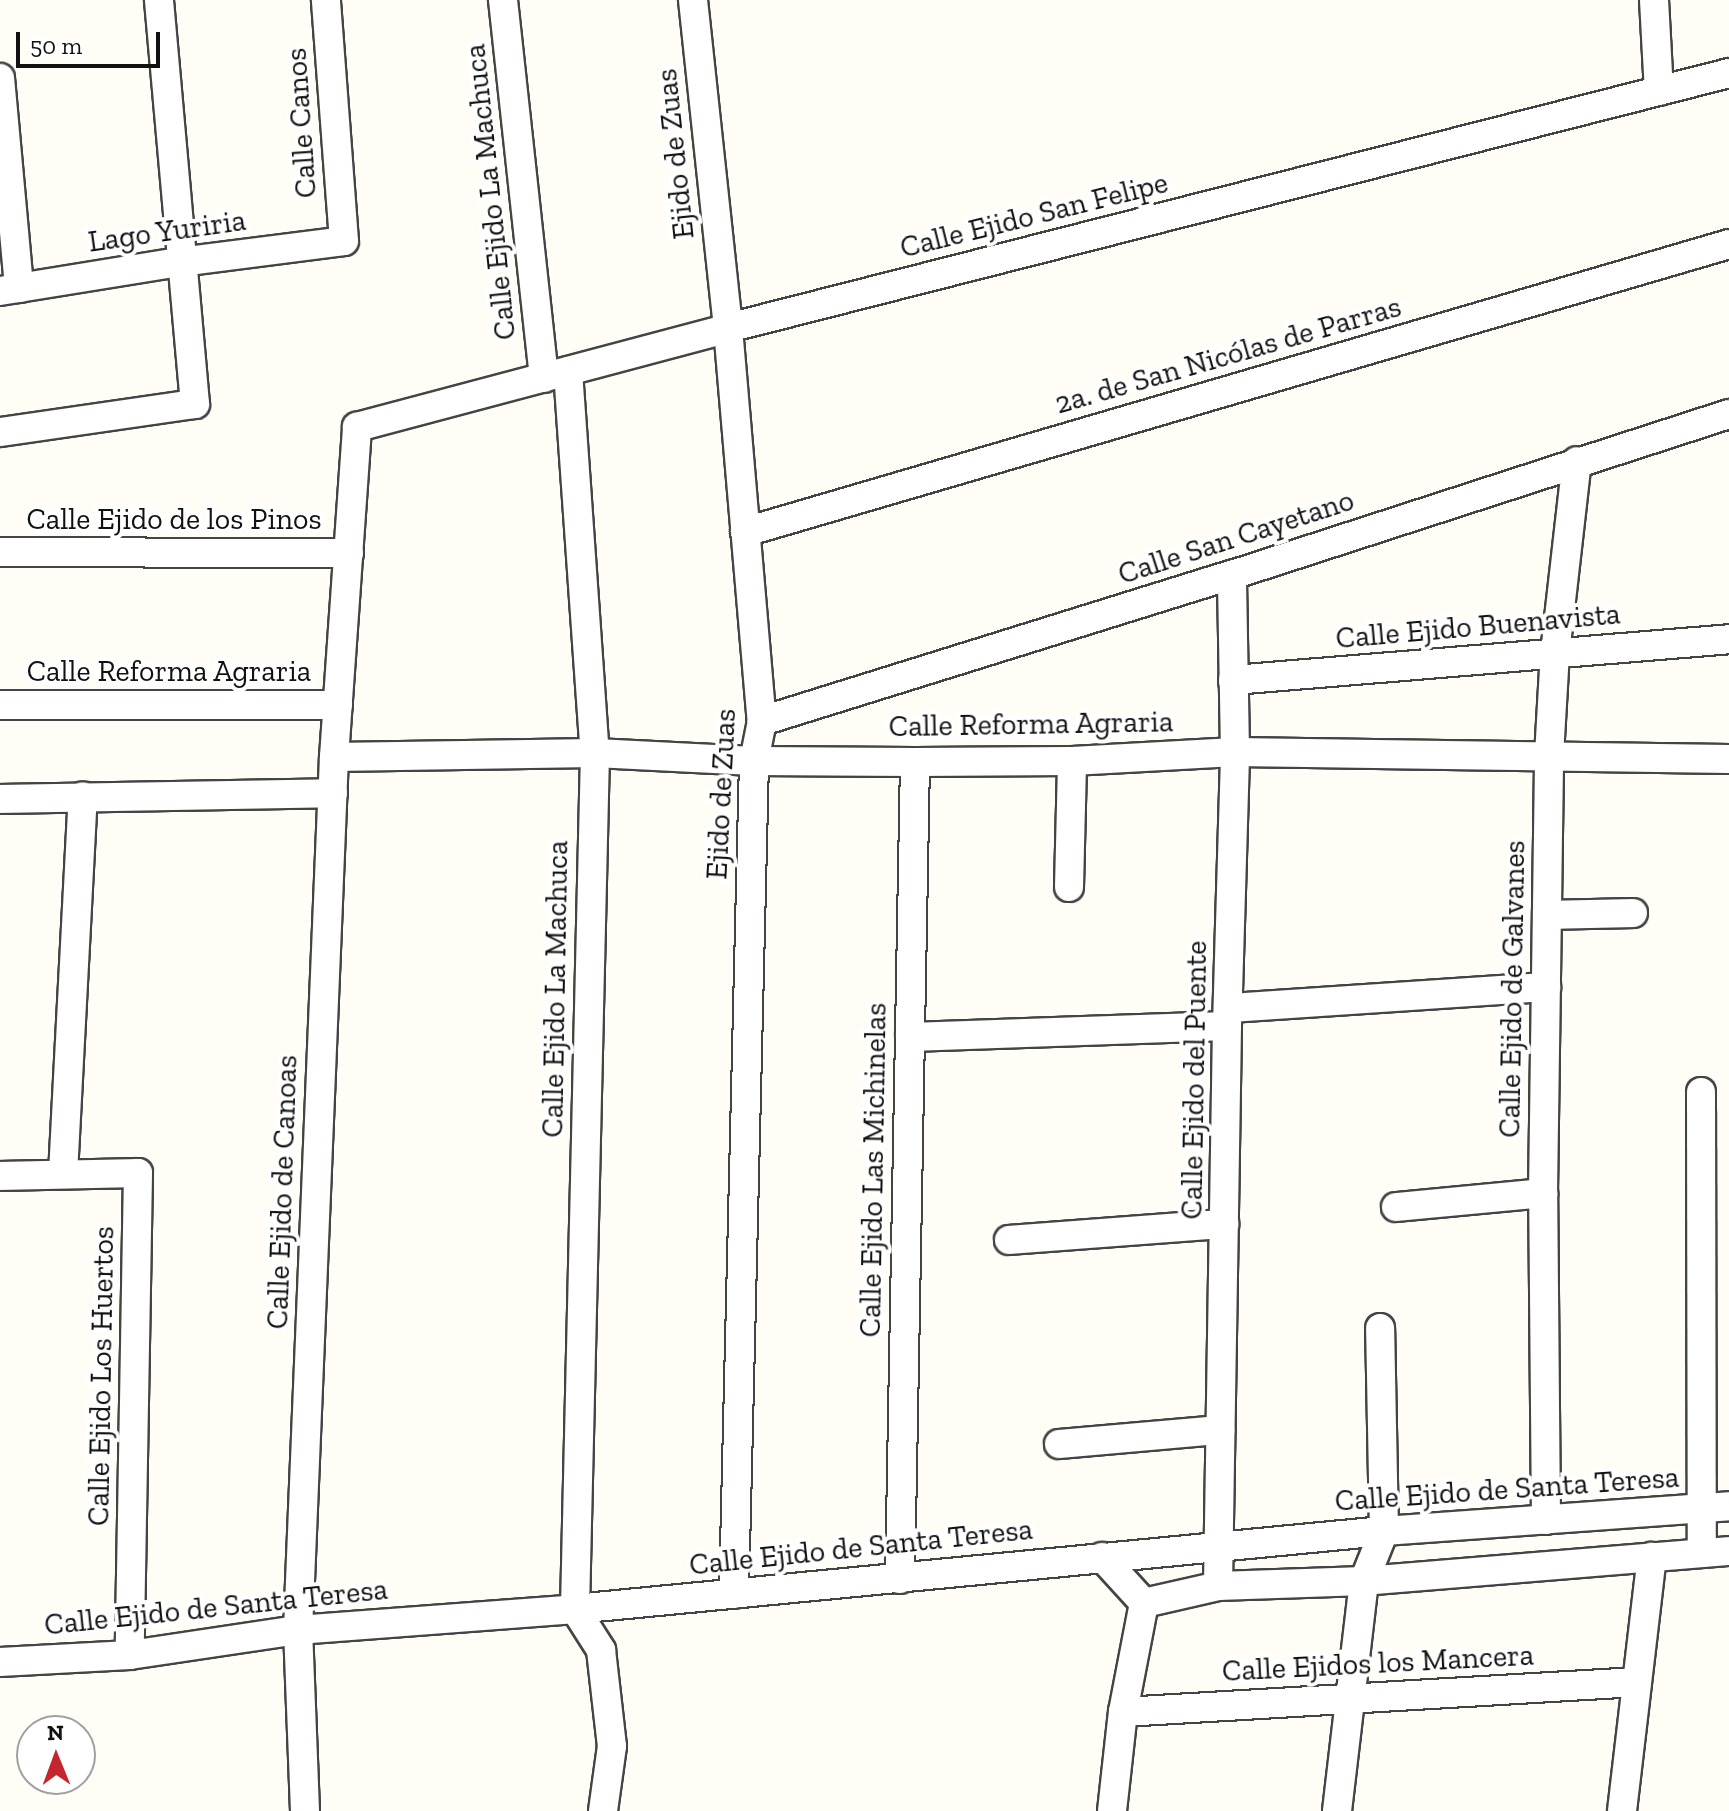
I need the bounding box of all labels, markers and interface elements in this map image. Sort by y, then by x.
scale bar [20,16,164,66]
text: 50 m [30,31,82,60]
street label: Calle Ejido La Machuca [457,42,523,342]
street label: Calle Canos [278,47,324,199]
street label: Ejido de Zuas [648,67,702,241]
street label: Calle Ejido San Felipe [896,164,1172,266]
street label: Lago Yuriria [85,202,249,260]
street label: 2a. de San Nicólas de Parras [1051,288,1405,422]
street label: Calle San Cayetano [1114,482,1358,592]
street label: Calle Ejido de los Pinos [26,501,322,537]
street label: Calle Ejido Buenavista [1334,596,1622,656]
street label: Calle Reforma Agraria [26,653,312,689]
street label: Calle Reforma Agraria [888,704,1174,744]
street label: Ejido de Zuas [699,708,743,880]
street label: Calle Ejido La Machuca [534,840,576,1138]
street label: Calle Ejido de Galvanes [1491,840,1533,1138]
street label: Calle Ejido del Puente [1174,940,1214,1220]
street label: Calle Ejido Las Michinelas [852,1002,894,1338]
street label: Calle Ejido de Canoas [259,1054,305,1330]
street label: Calle Ejido Los Huertos [80,1226,122,1526]
street label: Calle Ejido de Santa Teresa [1333,1459,1681,1519]
street label: Calle Ejido de Santa Teresa [687,1511,1035,1583]
street label: Calle Ejido de Santa Teresa [42,1571,390,1643]
street label: Calle Ejidos los Mancera [1221,1637,1535,1689]
north arrow [16,1715,96,1795]
text: N [47,1719,64,1746]

